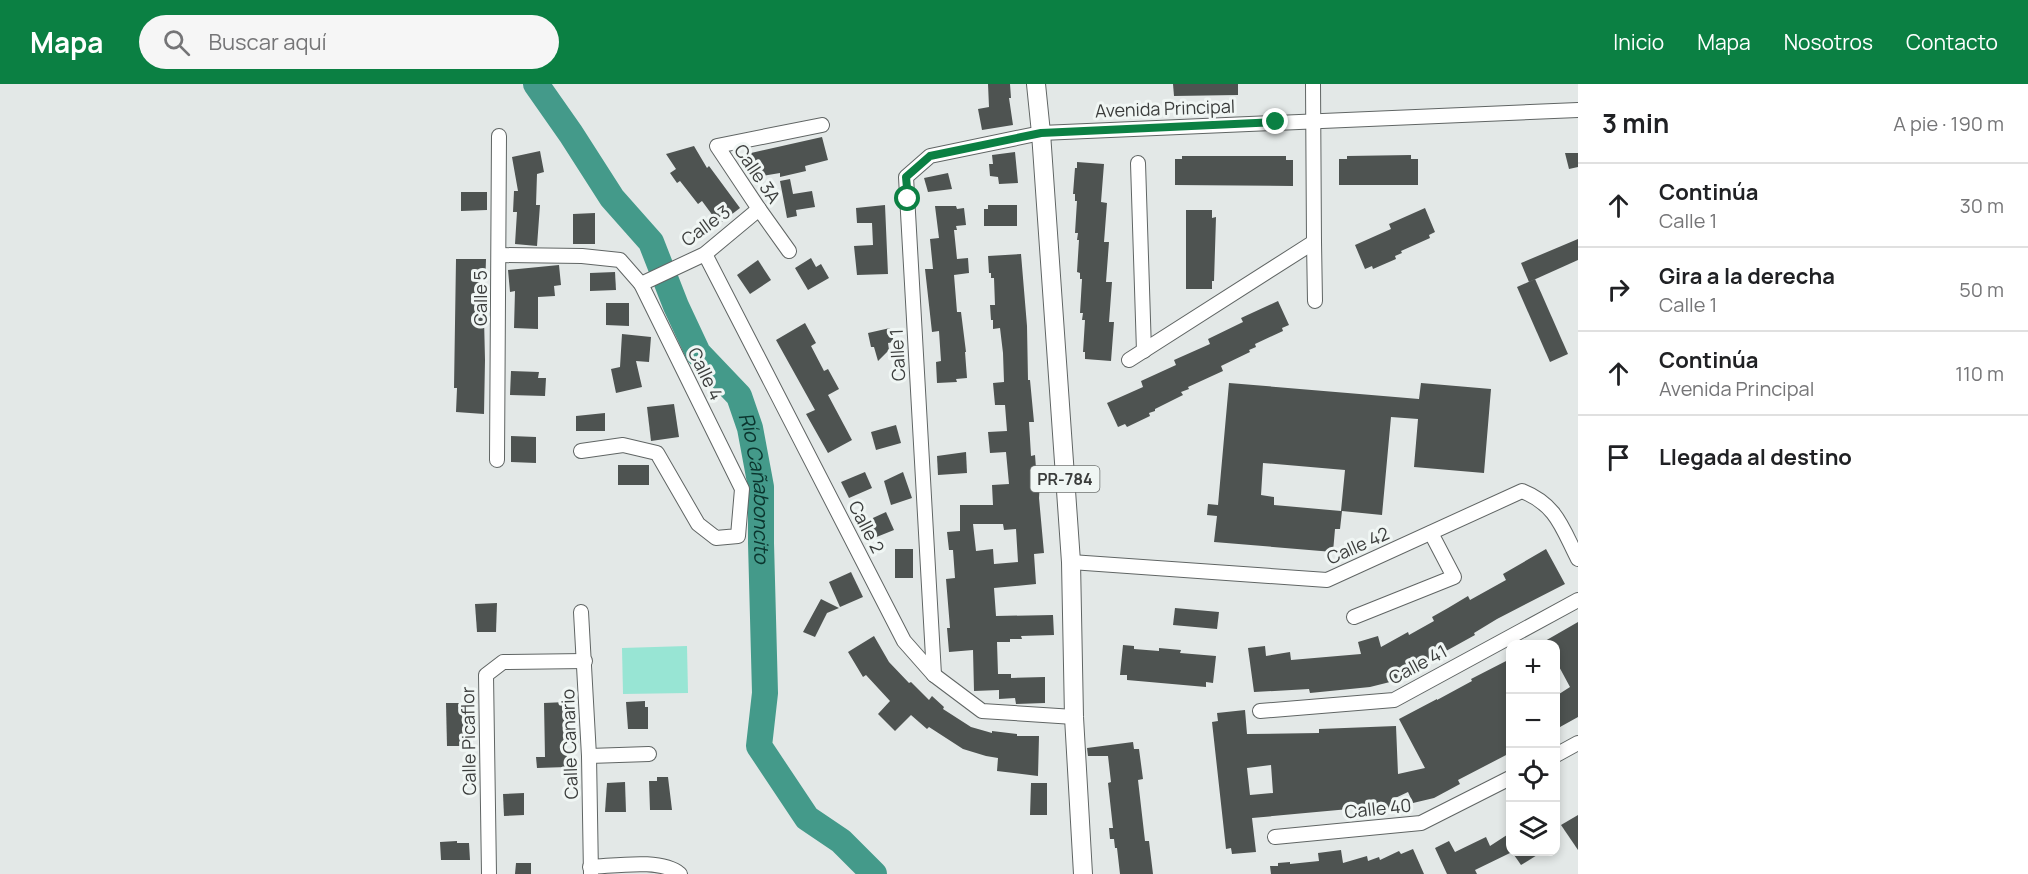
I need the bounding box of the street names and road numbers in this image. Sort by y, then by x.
street label: Avenida Principal [1095,94,1235,122]
street label: Calle 3A [729,139,787,208]
street label: Calle 3 [676,199,735,251]
street label: Calle 5 [468,270,492,326]
street label: Calle 1 [884,328,910,382]
street label: Calle 4 [683,343,729,404]
road number: PR-784 [1030,466,1100,492]
street label: Calle 2 [844,496,890,557]
street label: Calle 42 [1322,521,1393,570]
street label: Calle 41 [1384,639,1451,690]
street label: Calle Picaflor [455,686,481,796]
street label: Calle Canario [555,688,583,800]
street label: Calle 40 [1343,793,1412,823]

